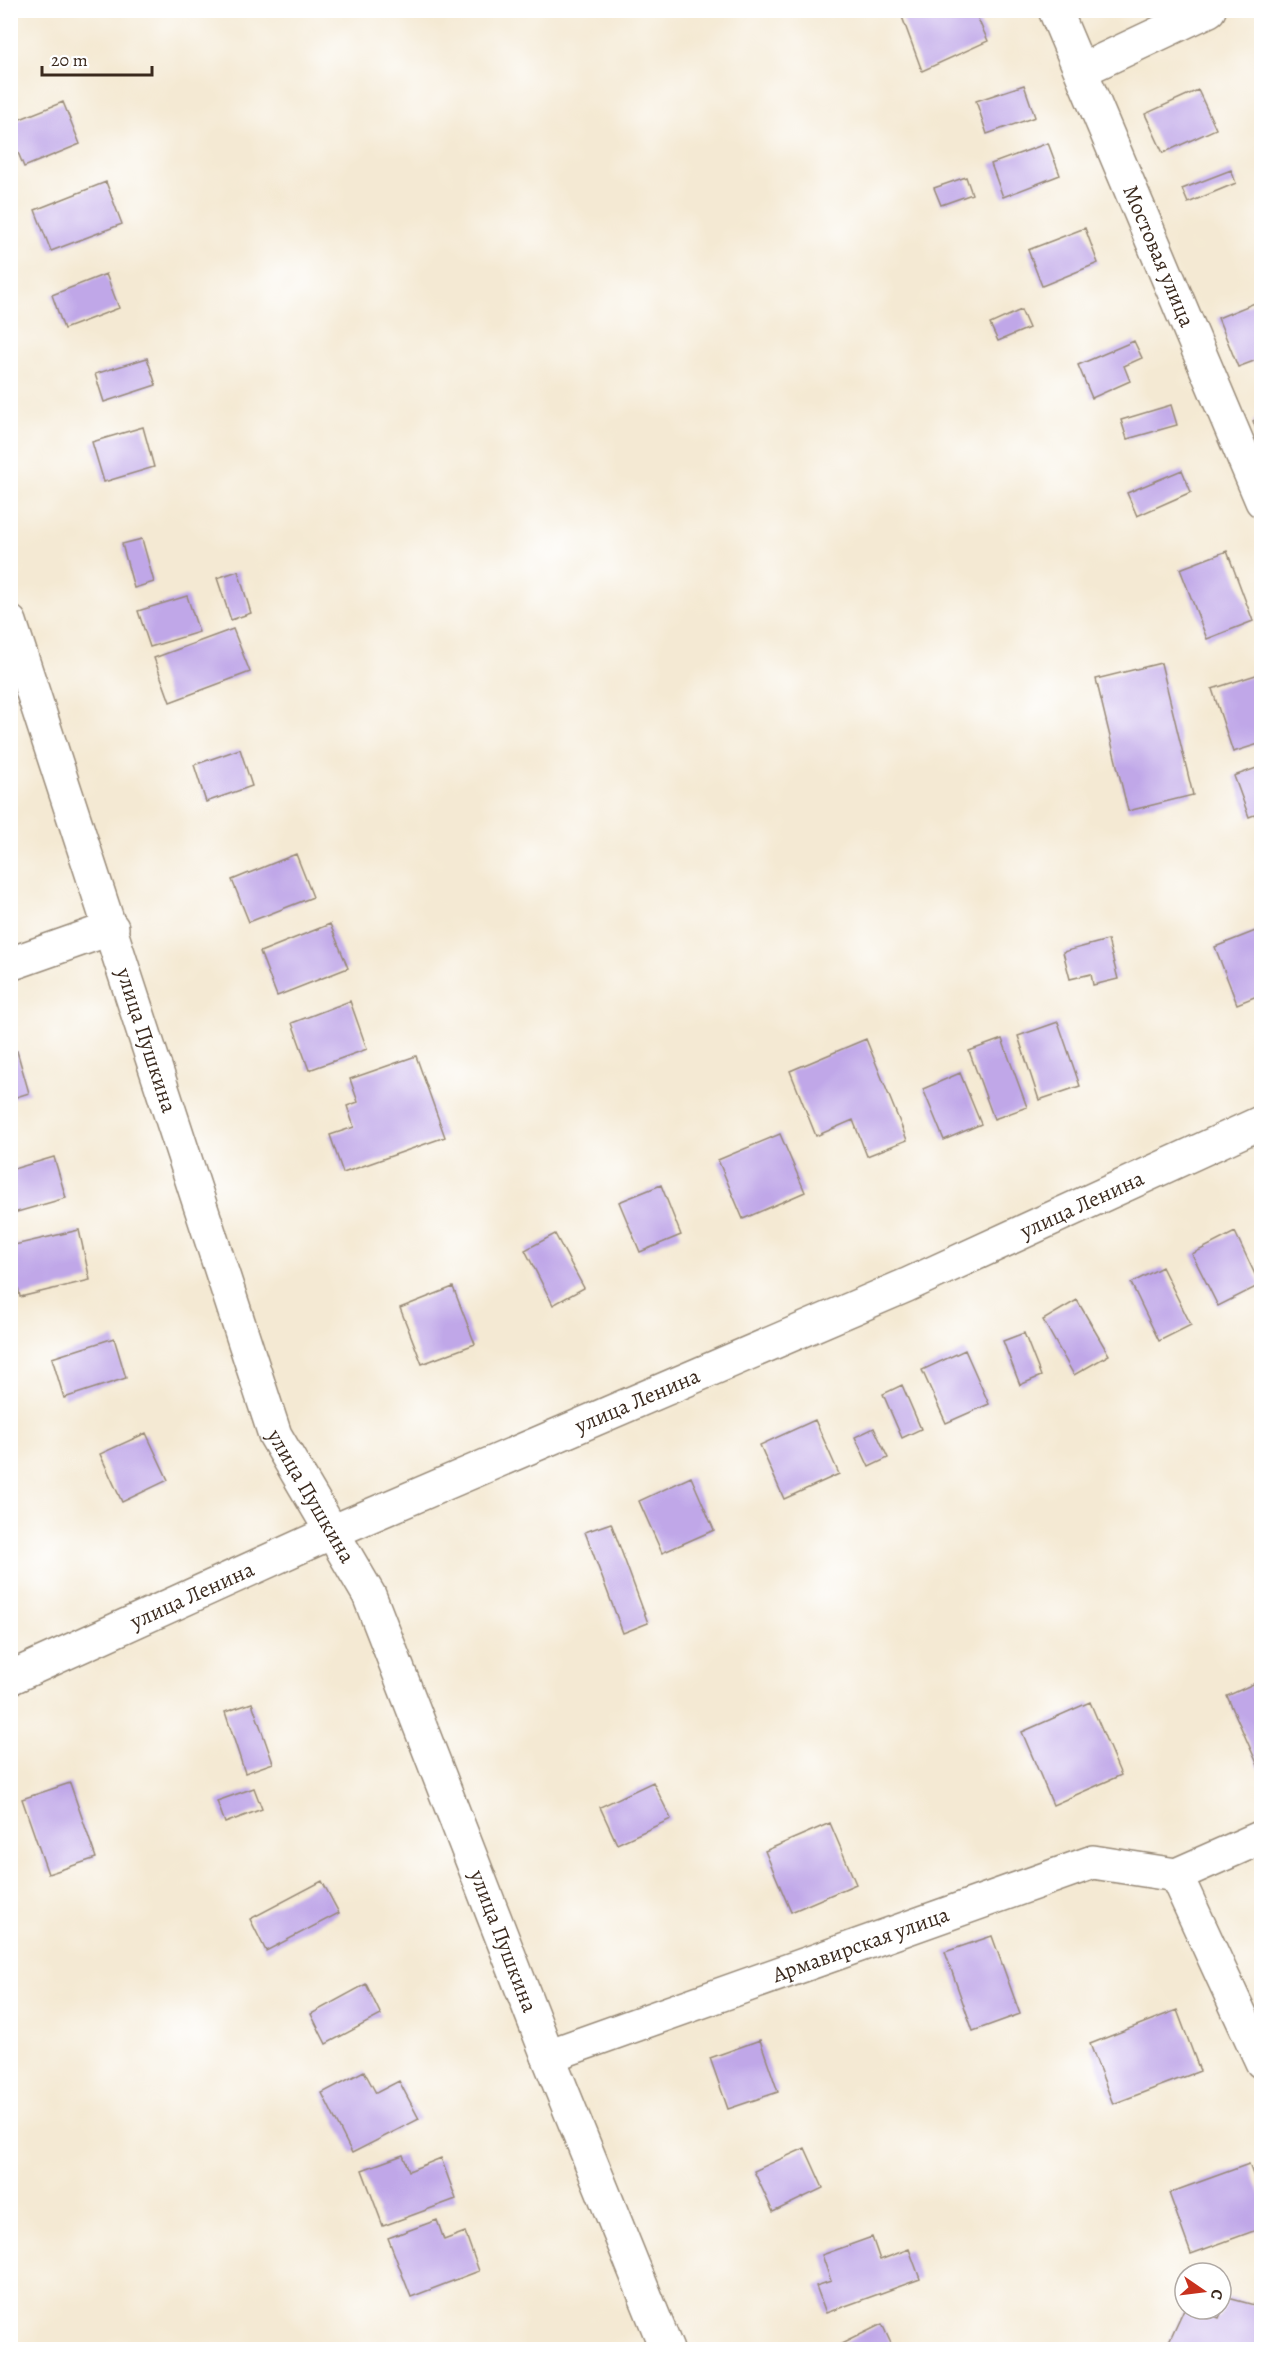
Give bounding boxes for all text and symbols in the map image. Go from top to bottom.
scale bar [42,39,152,77]
text: 20 m [51,48,88,72]
street label: Мостовая улица [1115,180,1202,332]
street label: улица Пушкина [108,963,184,1117]
street label: улица Ленина [1014,1163,1150,1246]
street label: улица Ленина [569,1360,705,1441]
street label: улица Пушкина [259,1423,362,1569]
street label: улица Ленина [124,1554,260,1637]
street label: улица Пушкина [462,1865,545,2018]
street label: Армавирская улица [767,1899,954,1990]
north arrow [1173,2261,1233,2321]
text: С [1205,2287,1228,2302]

